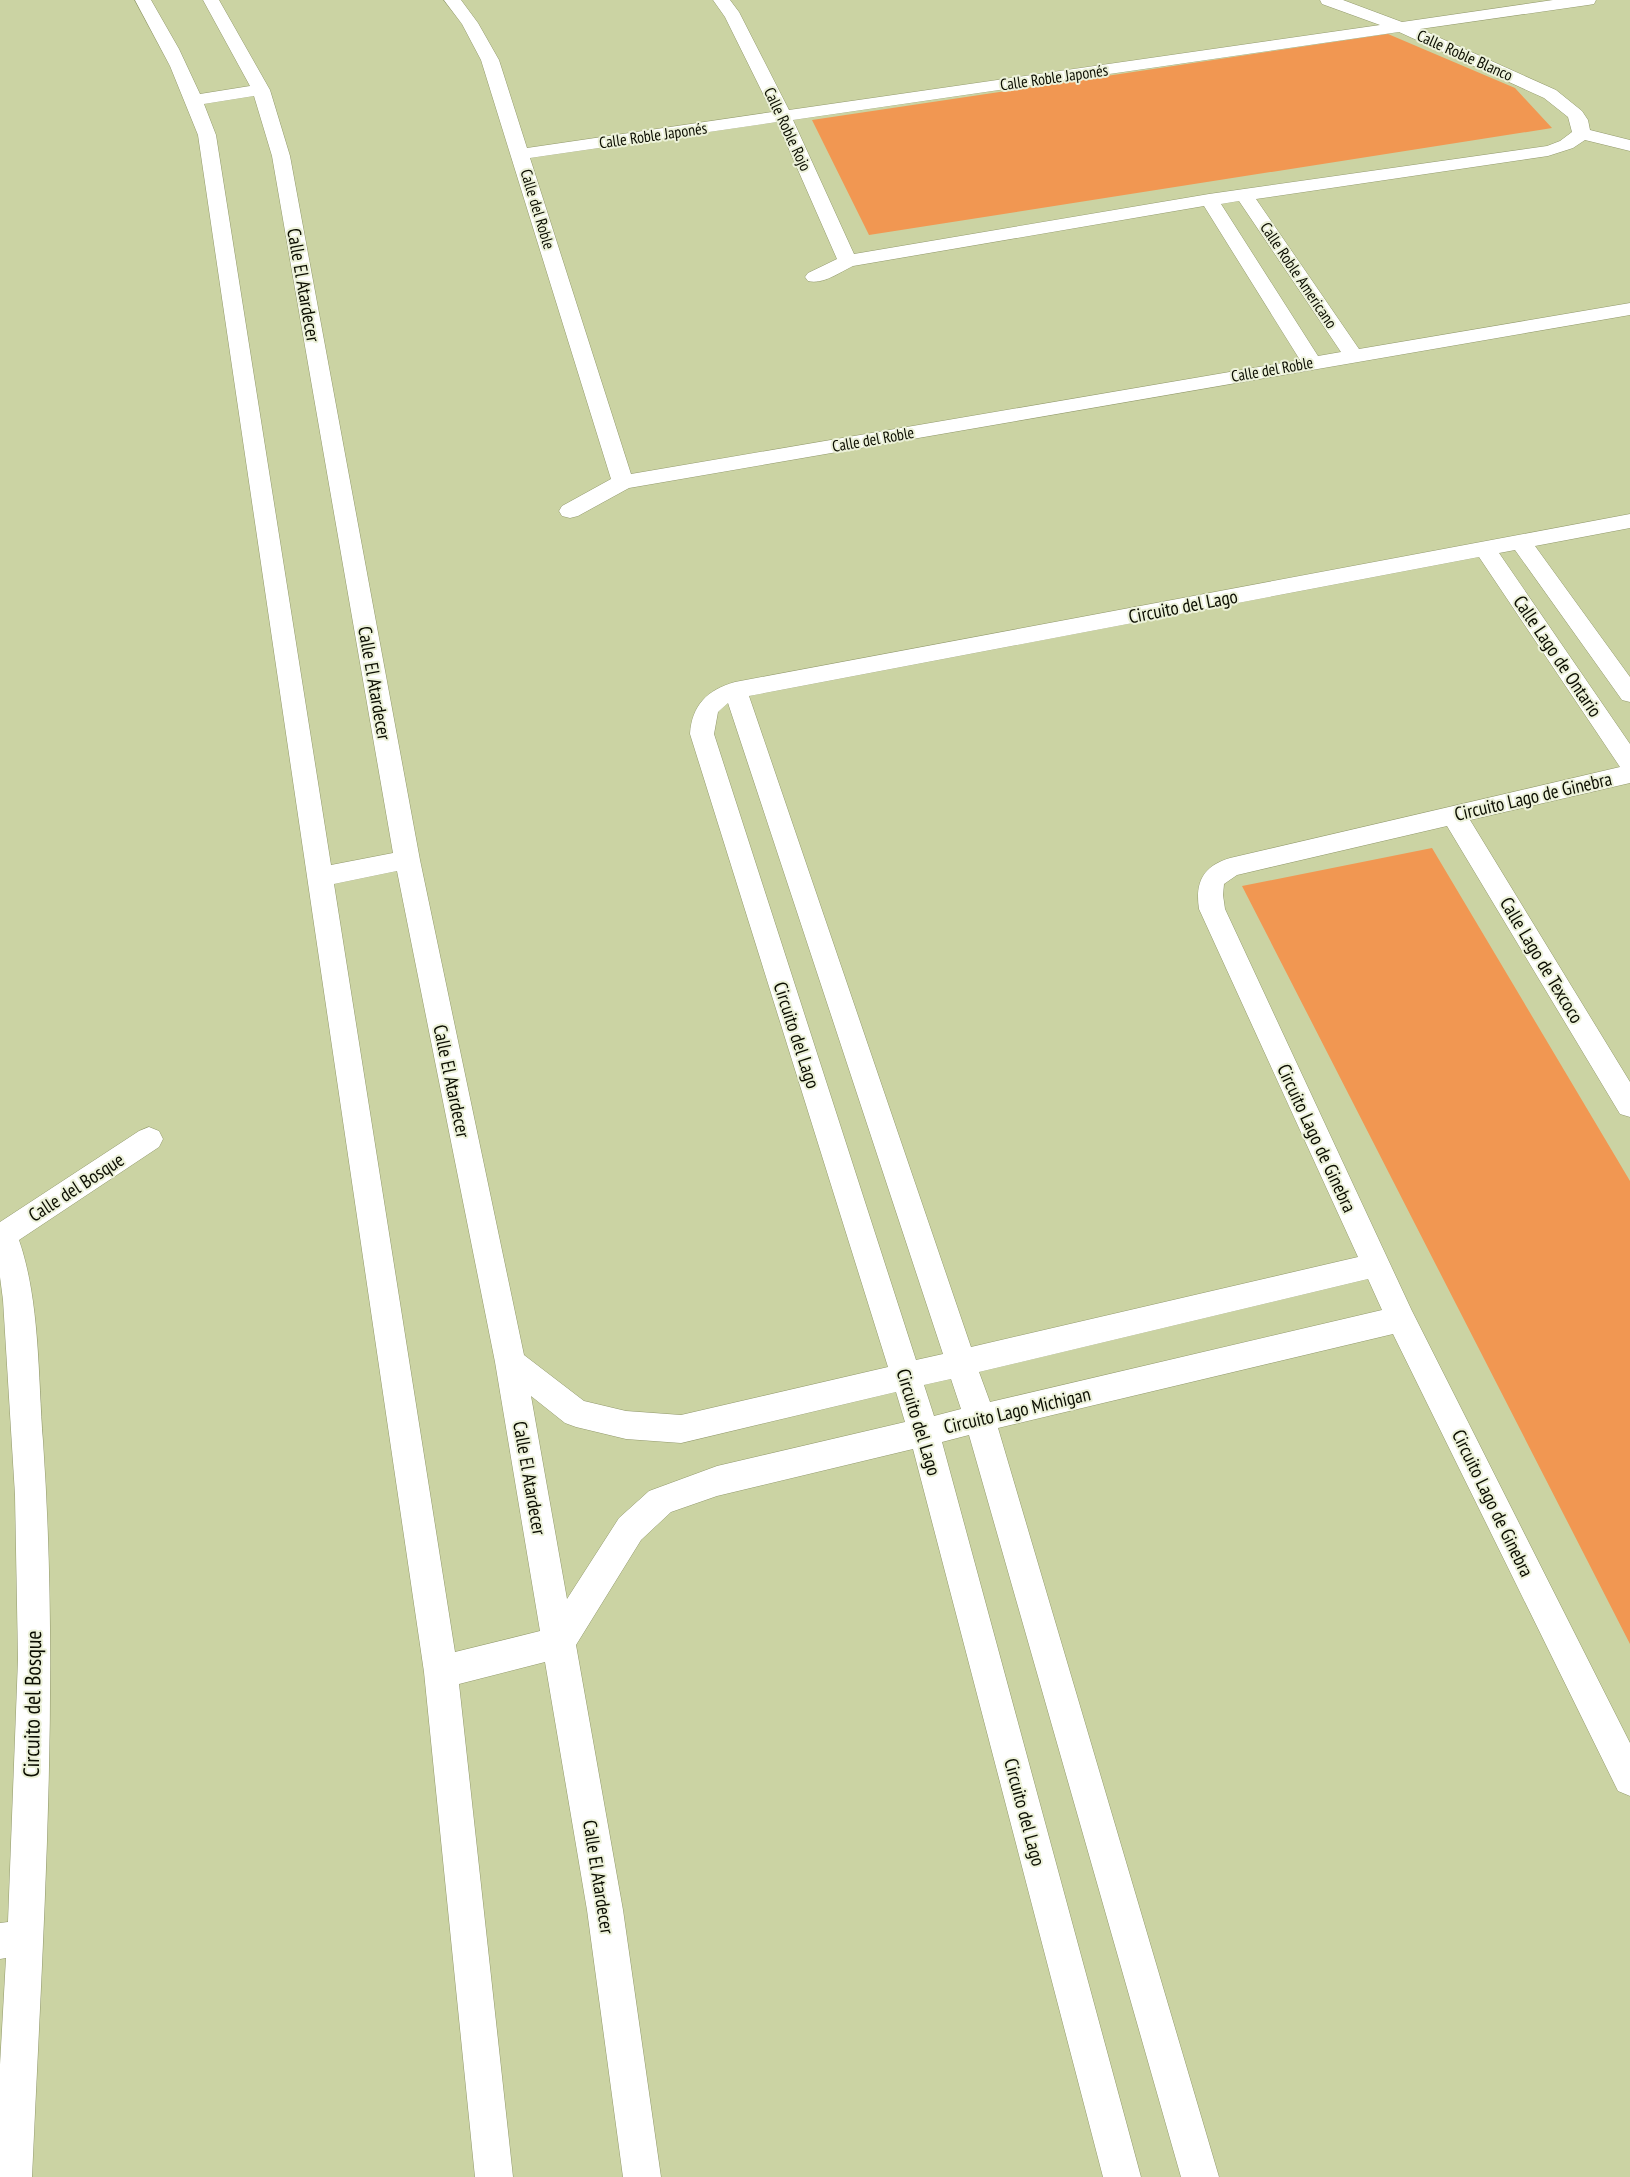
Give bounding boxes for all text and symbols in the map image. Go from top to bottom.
street label: Calle Roble Blanco [1414,25,1516,85]
street label: Calle Roble Japonés [999,60,1109,94]
street label: Calle Roble Rojo [760,84,816,174]
street label: Calle Roble Japonés [598,118,708,152]
street label: Calle del Roble [516,166,560,252]
street label: Calle Roble Americano [1256,218,1342,332]
street label: Calle El Atardecer [282,226,326,345]
street label: Calle del Roble [1229,352,1315,386]
street label: Calle del Roble [830,422,916,456]
street label: Circuito del Lago [1126,584,1240,628]
street label: Calle Lago de Ontario [1508,591,1608,721]
street label: Calle El Atardecer [353,624,397,743]
street label: Circuito Lago de Ginebra [1452,766,1614,826]
street label: Calle Lago de Texcoco [1495,893,1589,1027]
street label: Circuito del Lago [768,979,826,1091]
street label: Calle El Atardecer [428,1022,476,1141]
street label: Circuito Lago de Ginebra [1272,1060,1362,1216]
street label: Calle del Bosque [24,1147,128,1227]
street label: Circuito del Lago [891,1366,947,1478]
street label: Circuito Lago Michigan [941,1381,1093,1439]
street label: Calle El Atardecer [508,1419,552,1538]
street label: Circuito Lago de Ginebra [1447,1425,1539,1581]
street label: Circuito del Bosque [17,1630,47,1778]
street label: Circuito del Lago [999,1755,1051,1869]
street label: Calle El Atardecer [578,1818,620,1936]

